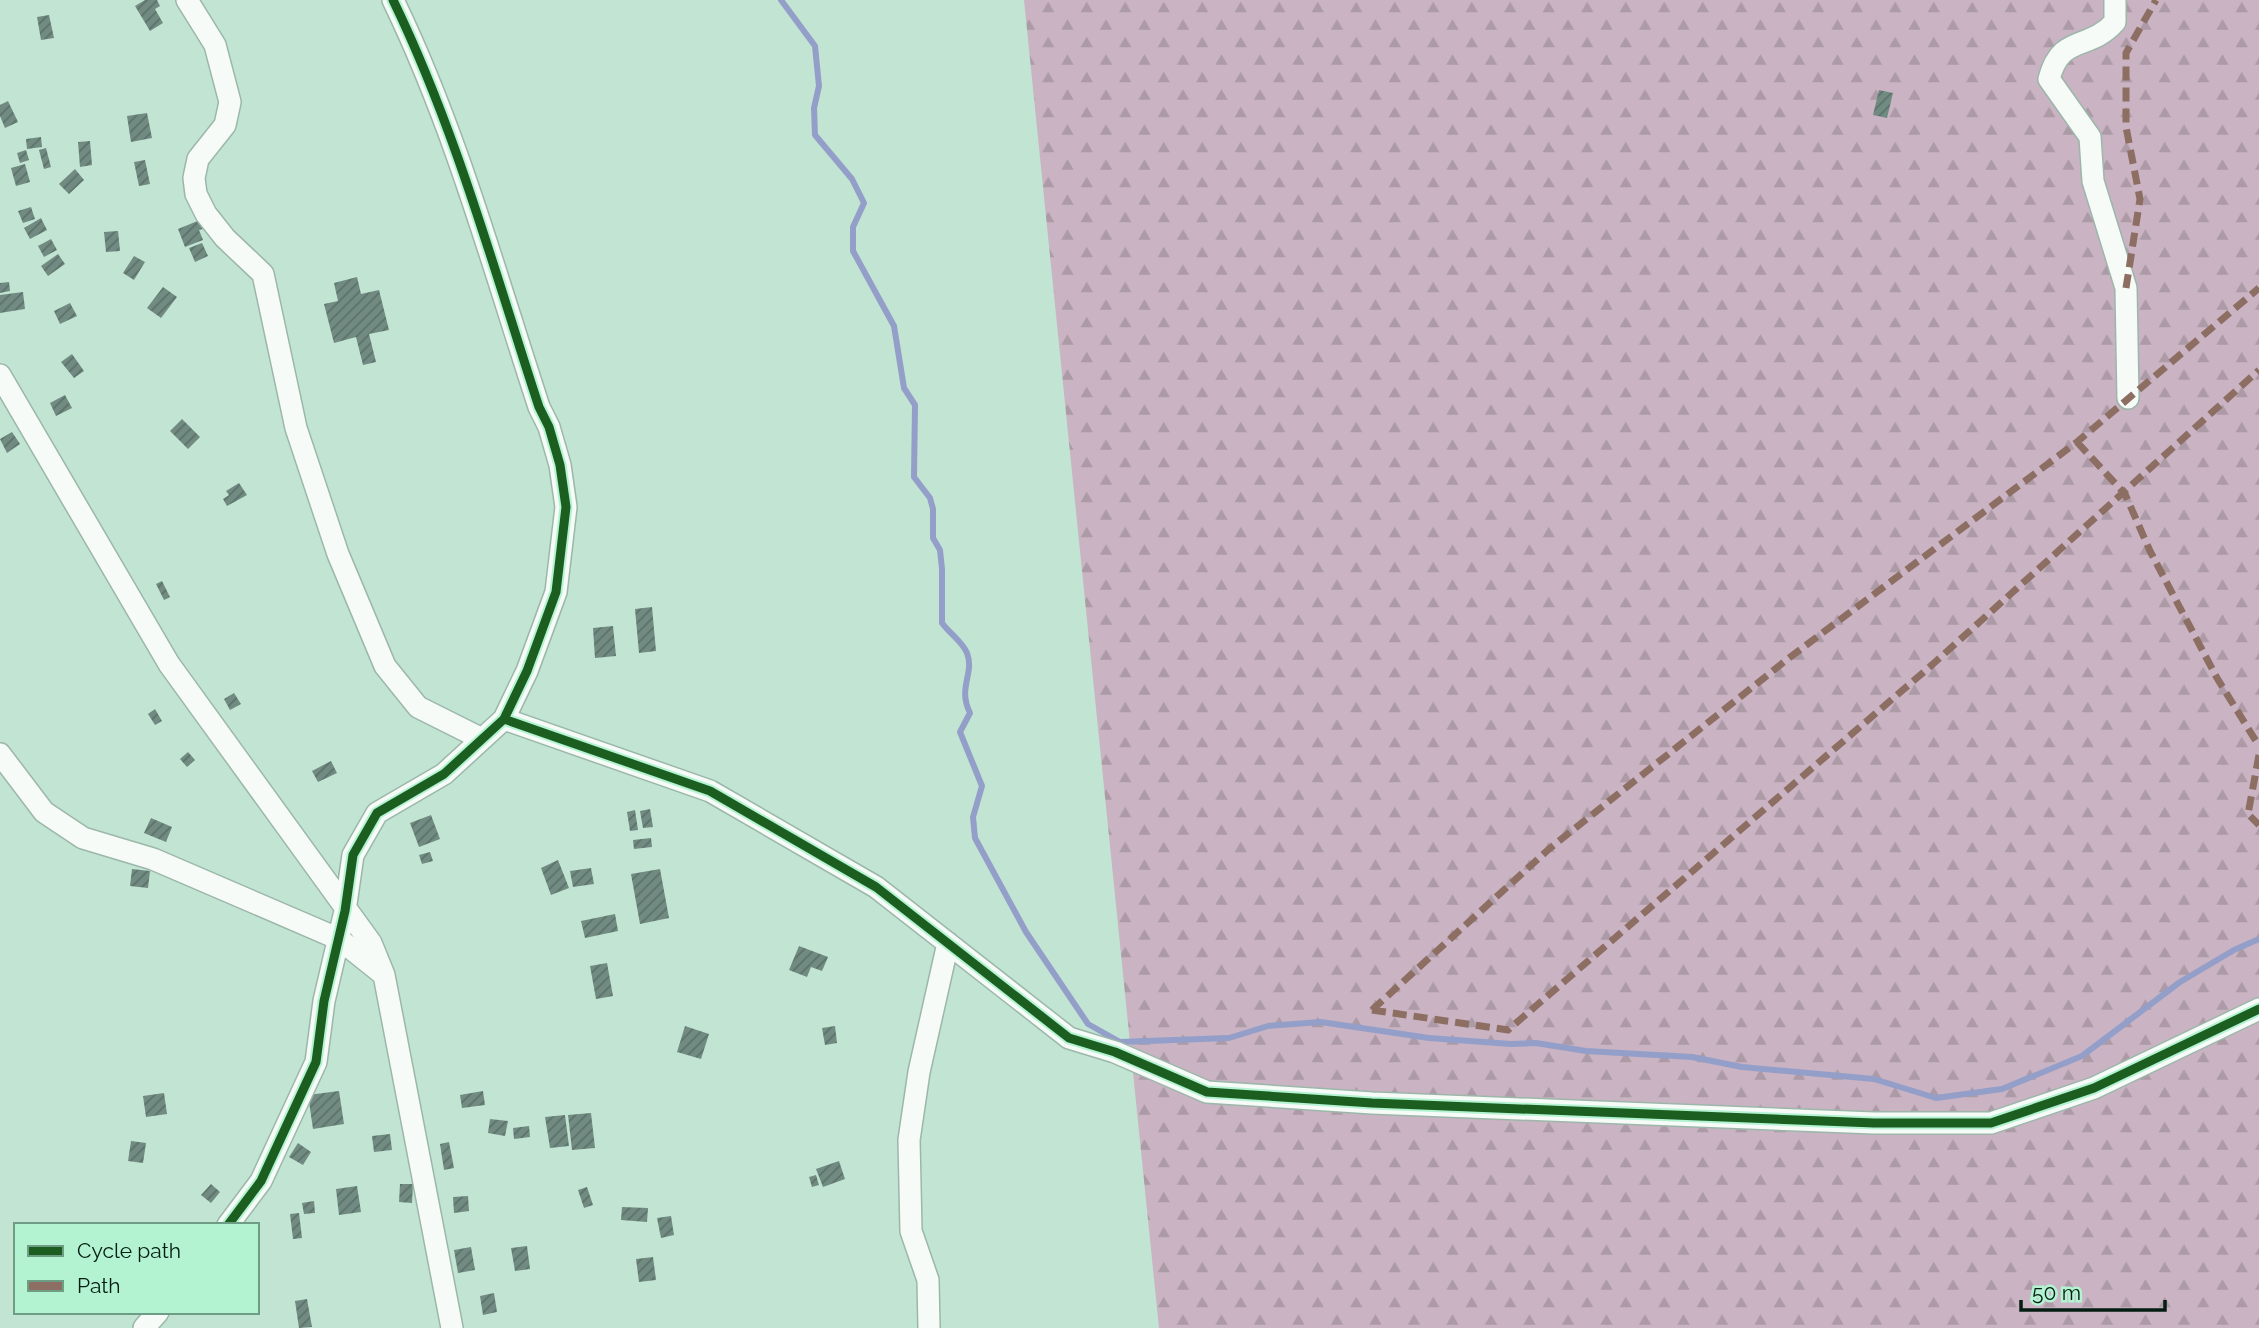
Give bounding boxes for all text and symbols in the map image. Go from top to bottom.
legend [14,1223,259,1314]
text: Cycle path [77,1238,181,1263]
scale bar [2021,1268,2164,1312]
text: Path [77,1273,121,1298]
text: 50 m [2032,1280,2081,1305]

